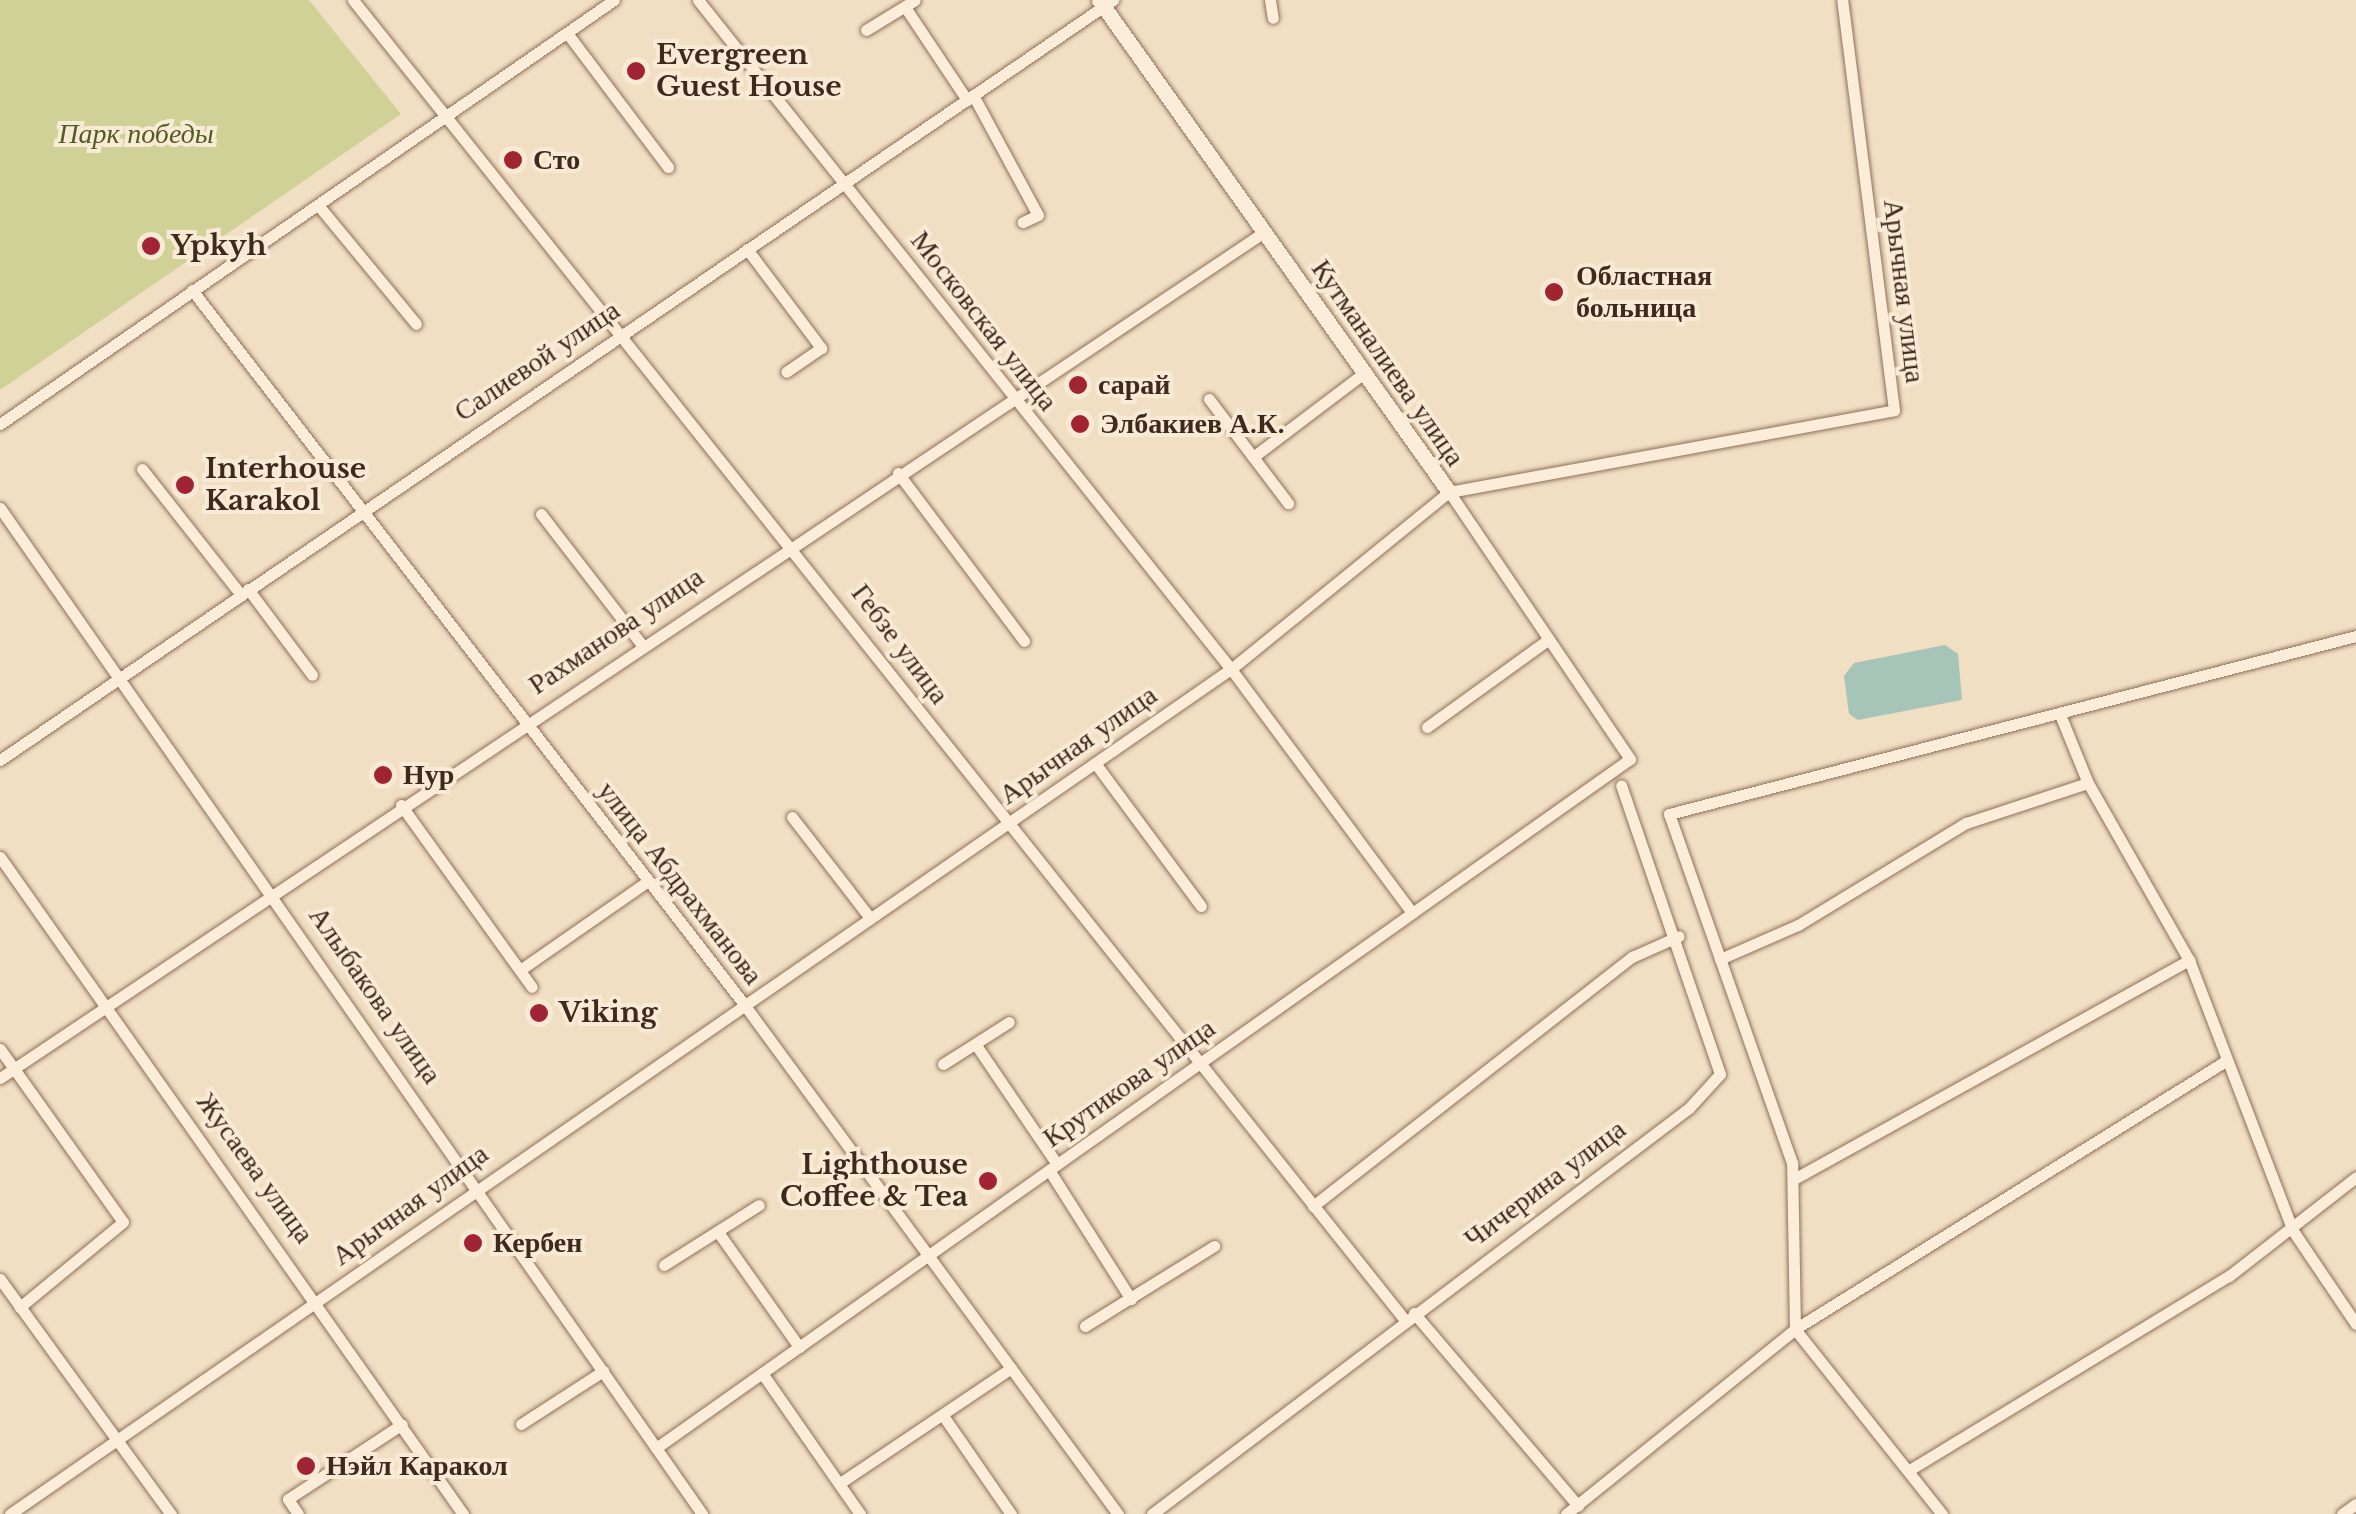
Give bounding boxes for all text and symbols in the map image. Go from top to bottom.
place label: Evergreen Guest House [656,38,842,104]
marker: Evergreen Guest House [625,60,647,82]
park label: Парк победы [58,117,214,151]
place label: Сто [533,143,580,177]
marker: Сто [502,149,524,171]
street label: Арычная улица [1876,197,1932,385]
street label: Московская улица [903,225,1065,417]
place label: Ypkyh [171,229,266,263]
marker: Ypkyh [140,235,162,257]
street label: Кутманалиева улица [1304,253,1472,473]
place label: Областная больница [1576,259,1712,325]
marker: Областная больница [1541,279,1567,305]
street label: Салиевой улица [448,293,626,429]
place label: сарай [1098,368,1170,402]
marker: сарай [1067,374,1089,396]
place label: Элбакиев А.К. [1100,407,1285,441]
marker: Элбакиев А.К. [1069,413,1091,435]
place label: Interhouse Karakol [205,452,366,518]
marker: Interhouse Karakol [174,474,196,496]
street label: Рахманова улица [522,560,710,702]
street label: Гебзе улица [844,577,956,711]
street label: Арычная улица [993,678,1163,812]
place label: Нур [403,758,454,792]
marker: Нур [372,764,394,786]
street label: улица Абдрахманова [590,775,770,991]
street label: Алыбакова улица [301,900,449,1090]
place label: Viking [559,996,657,1030]
marker: Viking [528,1002,550,1024]
street label: Крутикова улица [1037,1011,1221,1155]
street label: Жусаева улица [189,1086,321,1250]
street label: Чичерина улица [1458,1112,1632,1256]
street label: Арычная улица [325,1137,495,1273]
place label: Lighthouse Coffee & Tea [779,1148,968,1214]
marker: Lighthouse Coffee & Tea [977,1170,999,1192]
place label: Кербен [493,1226,582,1260]
marker: Кербен [462,1232,484,1254]
place label: Нэйл Каракол [326,1449,508,1483]
marker: Нэйл Каракол [295,1455,317,1477]

